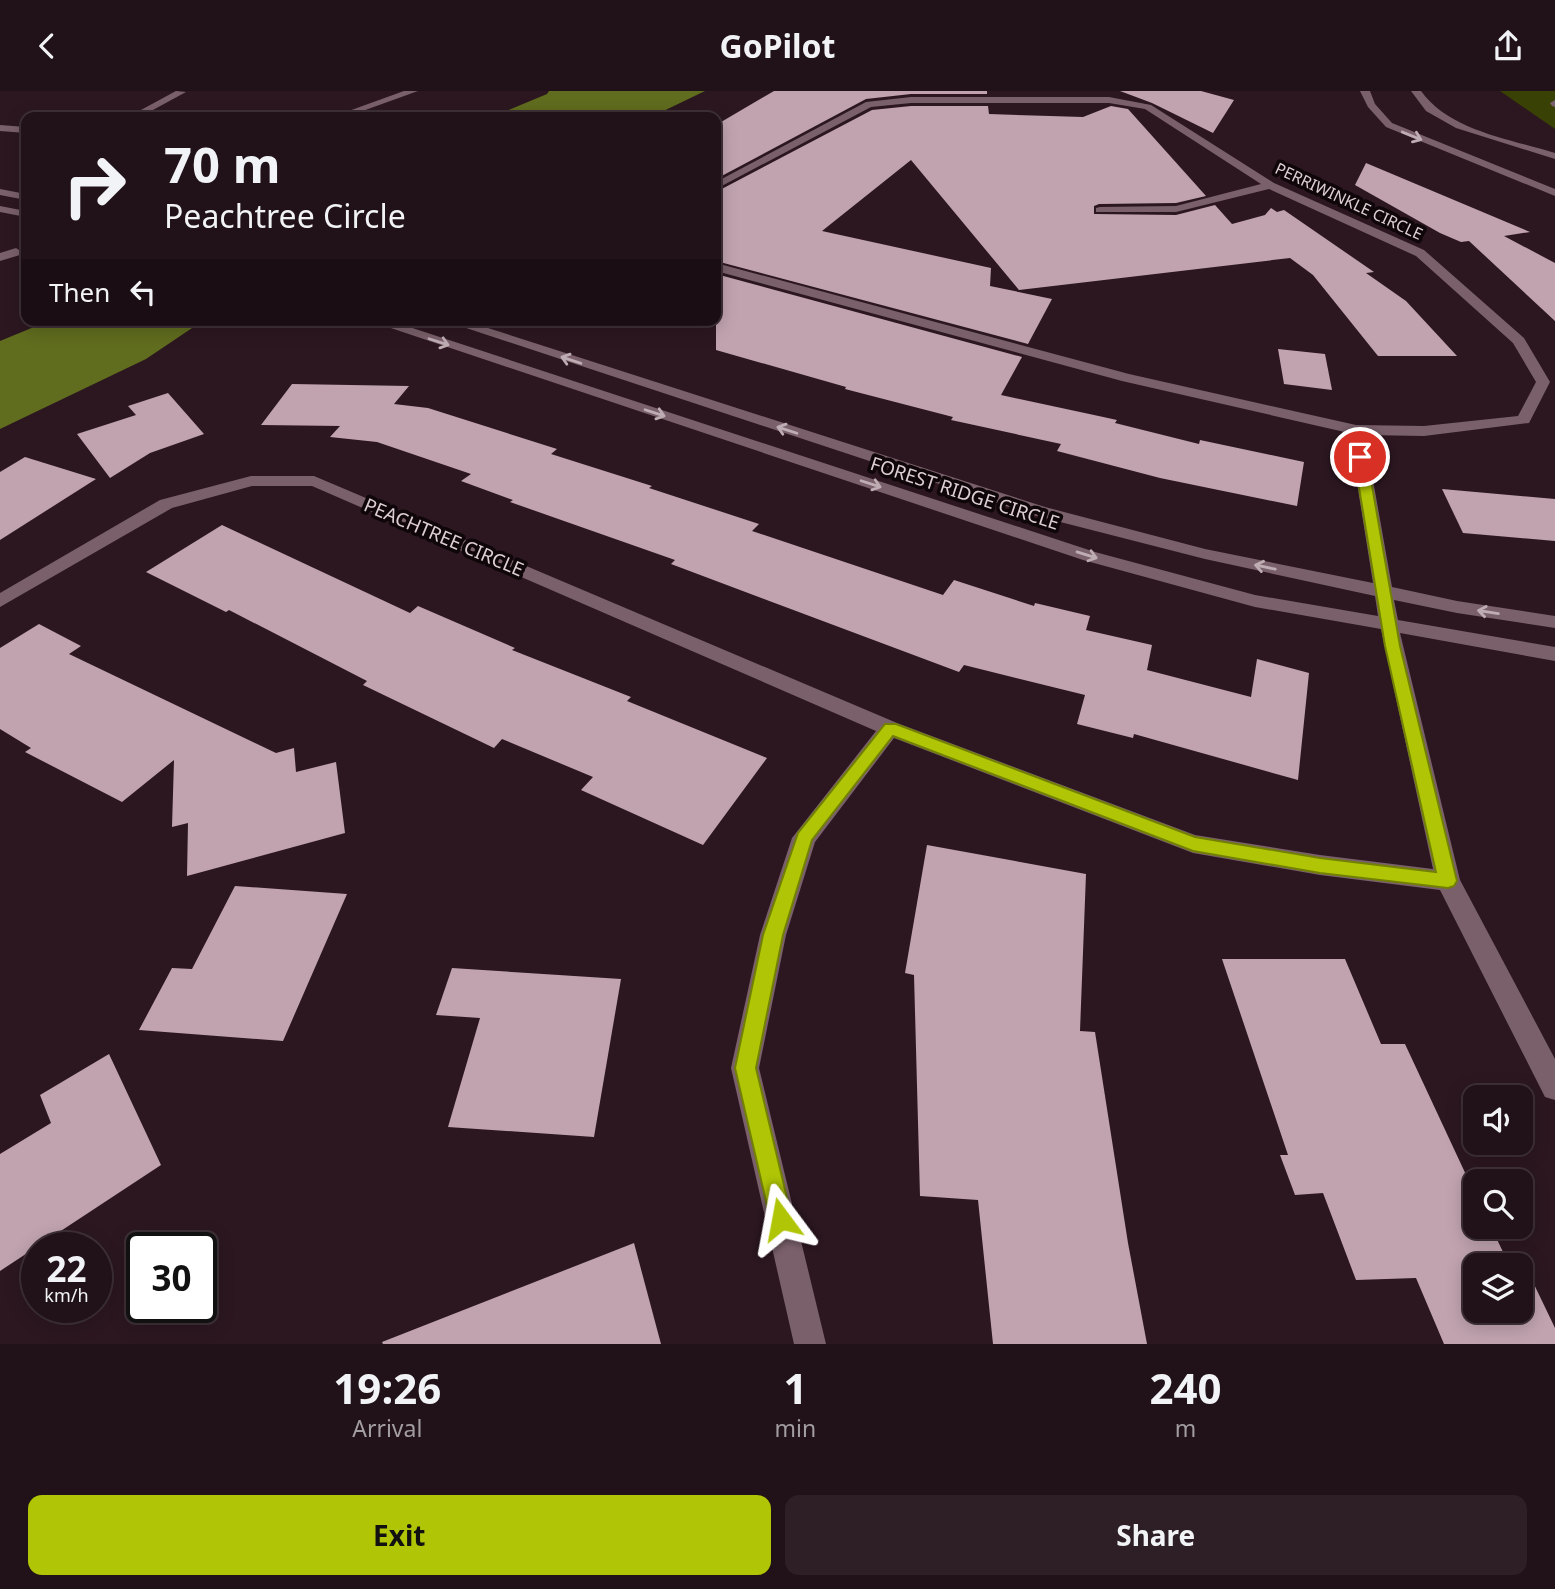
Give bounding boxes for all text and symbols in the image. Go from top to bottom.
text: GoPilot [719,24,836,67]
icon: back [28,27,66,65]
icon: share [1489,27,1527,65]
one-way arrow [1401,130,1423,143]
text: 70 m [164,131,281,197]
icon: right [49,140,140,231]
street label: PERRIWINKLE CIRCLE [1272,157,1426,245]
text: Peachtree Circle [164,194,406,237]
icon: left [124,273,162,311]
text: Then [49,274,110,310]
one-way arrow [428,336,450,349]
one-way arrow [560,353,582,365]
one-way arrow [644,407,666,420]
one-way arrow [777,422,799,435]
pin [1330,427,1390,487]
icon: arrive [1341,438,1379,476]
street label: FOREST RIDGE CIRCLE [867,450,1063,536]
one-way arrow [860,479,882,491]
street label: PEACHTREE CIRCLE [360,492,528,582]
one-way arrow [1076,550,1098,563]
one-way arrow [1254,560,1277,574]
one-way arrow [1477,605,1499,618]
map controls [1463,1085,1533,1323]
button: sound [1463,1085,1533,1155]
button: search [1463,1169,1533,1239]
position arrow [744,1182,818,1256]
speed limit sign: 30 [126,1232,217,1323]
text: 22 [46,1245,87,1292]
button: layers [1463,1253,1533,1323]
text: km/h [44,1283,89,1307]
text: 19:26 [333,1359,441,1416]
text: 1 [783,1359,807,1416]
text: 240 [1150,1359,1222,1416]
text: Arrival [352,1412,422,1444]
text: min [775,1412,816,1444]
text: m [1175,1412,1196,1444]
button: Exit [28,1495,771,1575]
button: Share [785,1495,1527,1575]

